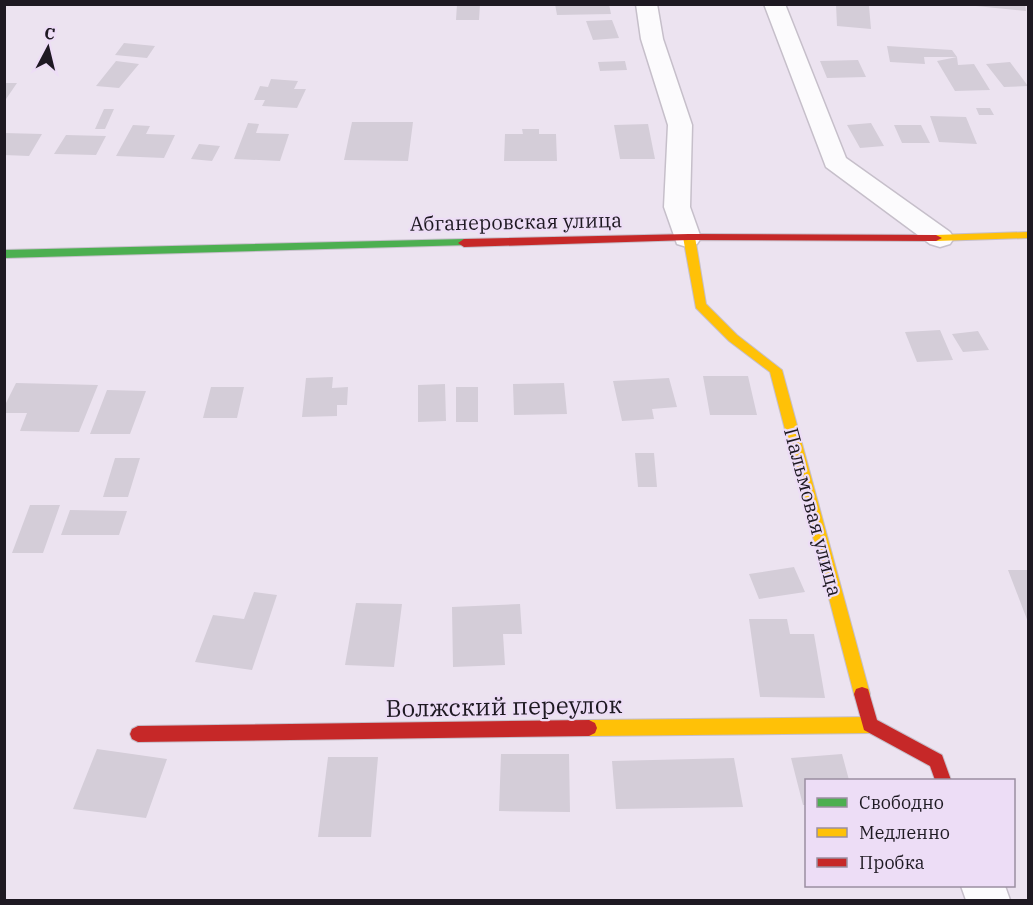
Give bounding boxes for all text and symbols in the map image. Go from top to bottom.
north arrow [18,18,78,78]
text: С [43,23,56,44]
street label: Абганеровская улица [410,206,622,237]
street label: Пальмовая улица [778,424,849,599]
street label: Волжский переулок [385,688,623,724]
legend [805,779,1015,887]
text: Свободно [859,791,944,814]
text: Медленно [859,821,950,844]
text: Пробка [859,851,925,874]

